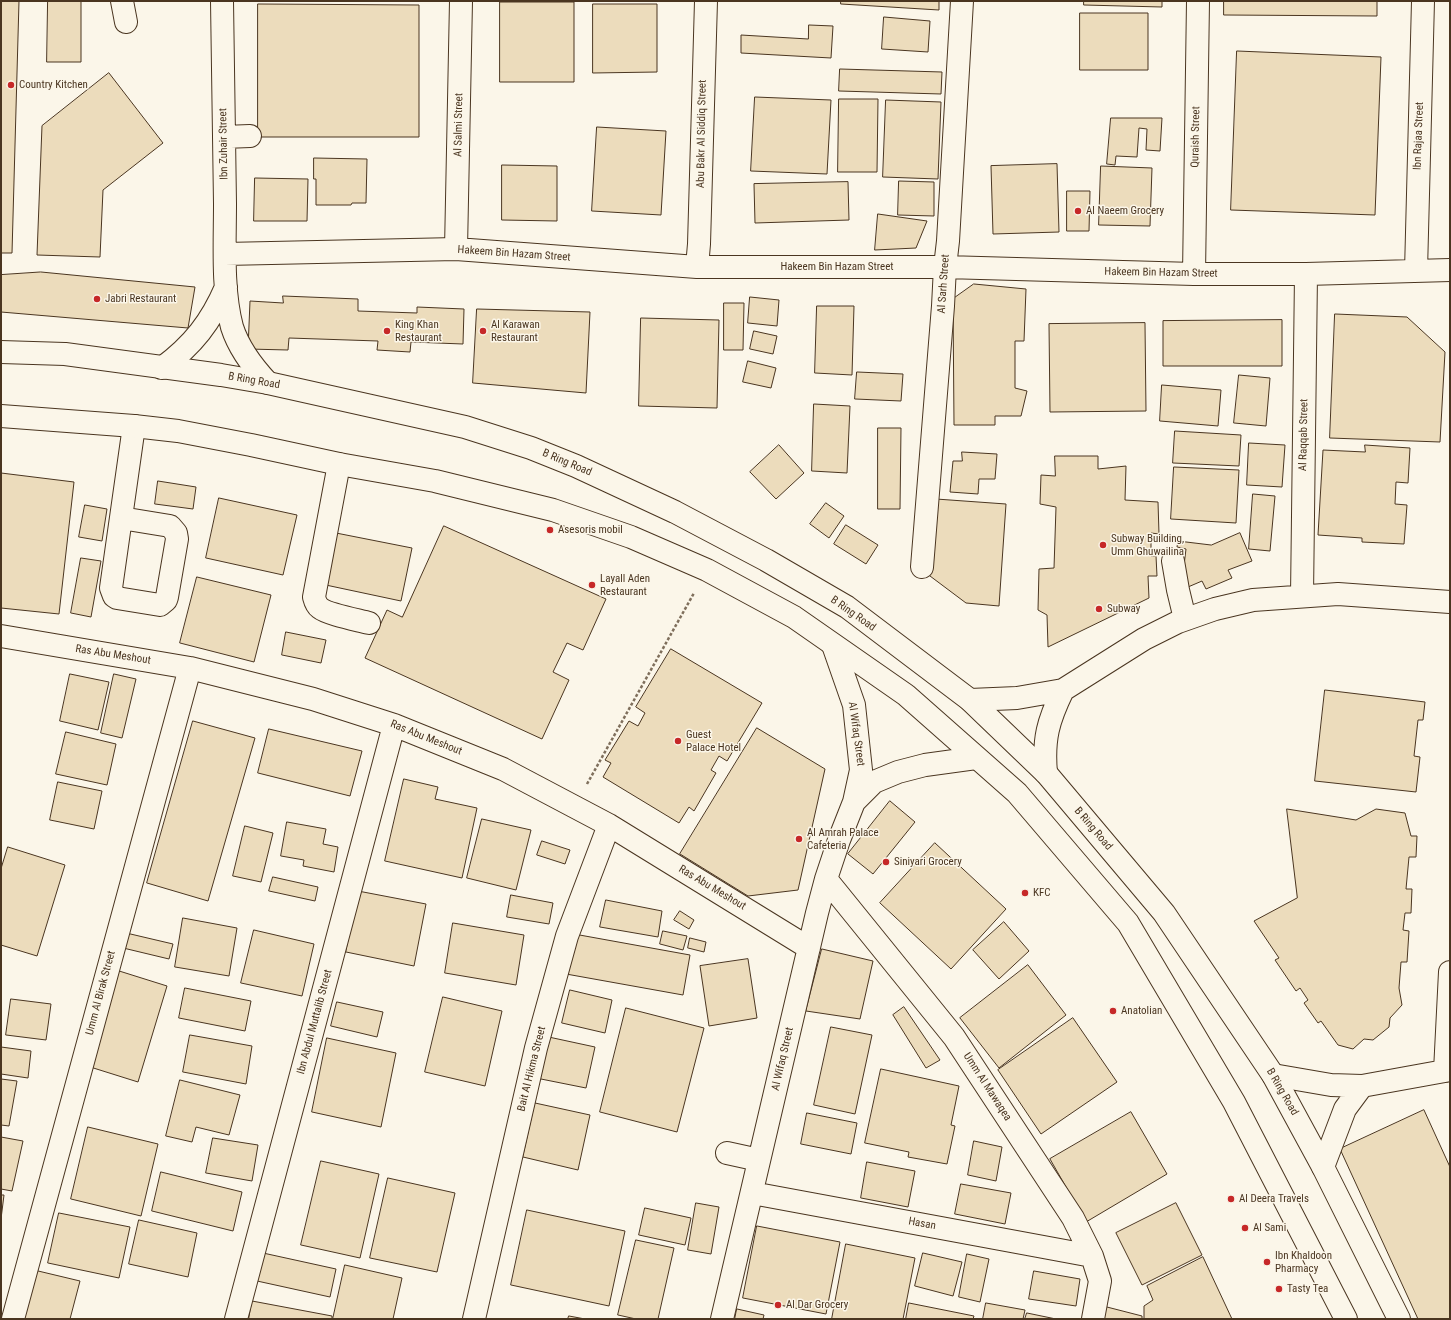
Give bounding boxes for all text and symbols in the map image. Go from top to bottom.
place label: Country Kitchen [19,78,88,92]
marker: Country Kitchen [6,80,16,90]
street label: Abu Bakr Al Siddiq Street [694,80,710,188]
street label: Al Salmi Street [452,93,466,157]
street label: Ibn Rajaa Street [1411,102,1427,170]
street label: Quraish Street [1189,106,1203,168]
street label: Ibn Zuhair Street [217,108,231,180]
place label: Al Naeem Grocery [1086,204,1164,218]
marker: Al Naeem Grocery [1073,206,1083,216]
street label: Hakeem Bin Hazam Street [457,243,571,265]
street label: Al Sarh Street [935,254,953,314]
street label: Hakeem Bin Hazam Street [780,260,894,274]
street label: Hakeem Bin Hazam Street [1104,265,1218,281]
place label: Jabri Restaurant [105,292,176,306]
marker: Jabri Restaurant [92,294,102,304]
place label: King Khan Restaurant [395,318,442,344]
place label: Al Karawan Restaurant [491,318,540,344]
marker: King Khan Restaurant [382,326,392,336]
marker: Al Karawan Restaurant [478,326,488,336]
street label: B Ring Road [227,370,281,392]
street label: Al Raqqab Street [1297,399,1311,471]
street label: B Ring Road [540,447,594,479]
place label: Asesoris mobil [558,523,623,537]
marker: Asesoris mobil [545,525,555,535]
place label: Subway Building, Umm Ghuwailina [1111,532,1184,558]
marker: Subway Building, Umm Ghuwailina [1098,540,1108,550]
place label: Layall Aden Restaurant [600,572,650,598]
marker: Layall Aden Restaurant [587,580,597,590]
street label: B Ring Road [828,594,878,634]
place label: Subway [1107,602,1140,616]
marker: Subway [1094,604,1104,614]
street label: Ras Abu Meshout [74,643,152,667]
street label: Al Wifaq Street [845,701,867,767]
street label: Ras Abu Meshout [388,718,464,758]
place label: Guest Palace Hotel [686,728,741,754]
marker: Guest Palace Hotel [673,736,683,746]
street label: B Ring Road [1071,805,1115,853]
place label: Al Amrah Palace Cafeteria [807,826,879,852]
marker: Al Amrah Palace Cafeteria [794,834,804,844]
place label: Siniyari Grocery [894,855,962,869]
marker: Siniyari Grocery [881,857,891,867]
street label: Ras Abu Meshout [676,863,748,913]
place label: KFC [1033,886,1051,900]
marker: KFC [1020,888,1030,898]
street label: Umm Al Birak Street [83,949,119,1037]
street label: Ibn Abdul Muttalib Street [295,968,335,1076]
place label: Anatolian [1121,1004,1162,1018]
marker: Anatolian [1108,1006,1118,1016]
street label: Bait Al Hikma Street [515,1025,549,1113]
street label: Al Wifaq Street [769,1026,797,1092]
street label: Umm Al Mawaqea [960,1050,1014,1124]
street label: B Ring Road [1263,1066,1301,1118]
place label: Al Deera Travels [1239,1192,1309,1206]
marker: Al Deera Travels [1226,1194,1236,1204]
street label: Hasan [907,1215,937,1233]
place label: Al Sami [1253,1221,1286,1235]
marker: Al Sami [1240,1223,1250,1233]
place label: Ibn Khaldoon Pharmacy [1275,1249,1332,1275]
marker: Ibn Khaldoon Pharmacy [1262,1257,1272,1267]
place label: Tasty Tea [1287,1282,1328,1296]
marker: Tasty Tea [1274,1284,1284,1294]
place label: Al Dar Grocery [786,1298,848,1312]
marker: Al Dar Grocery [773,1300,783,1310]

